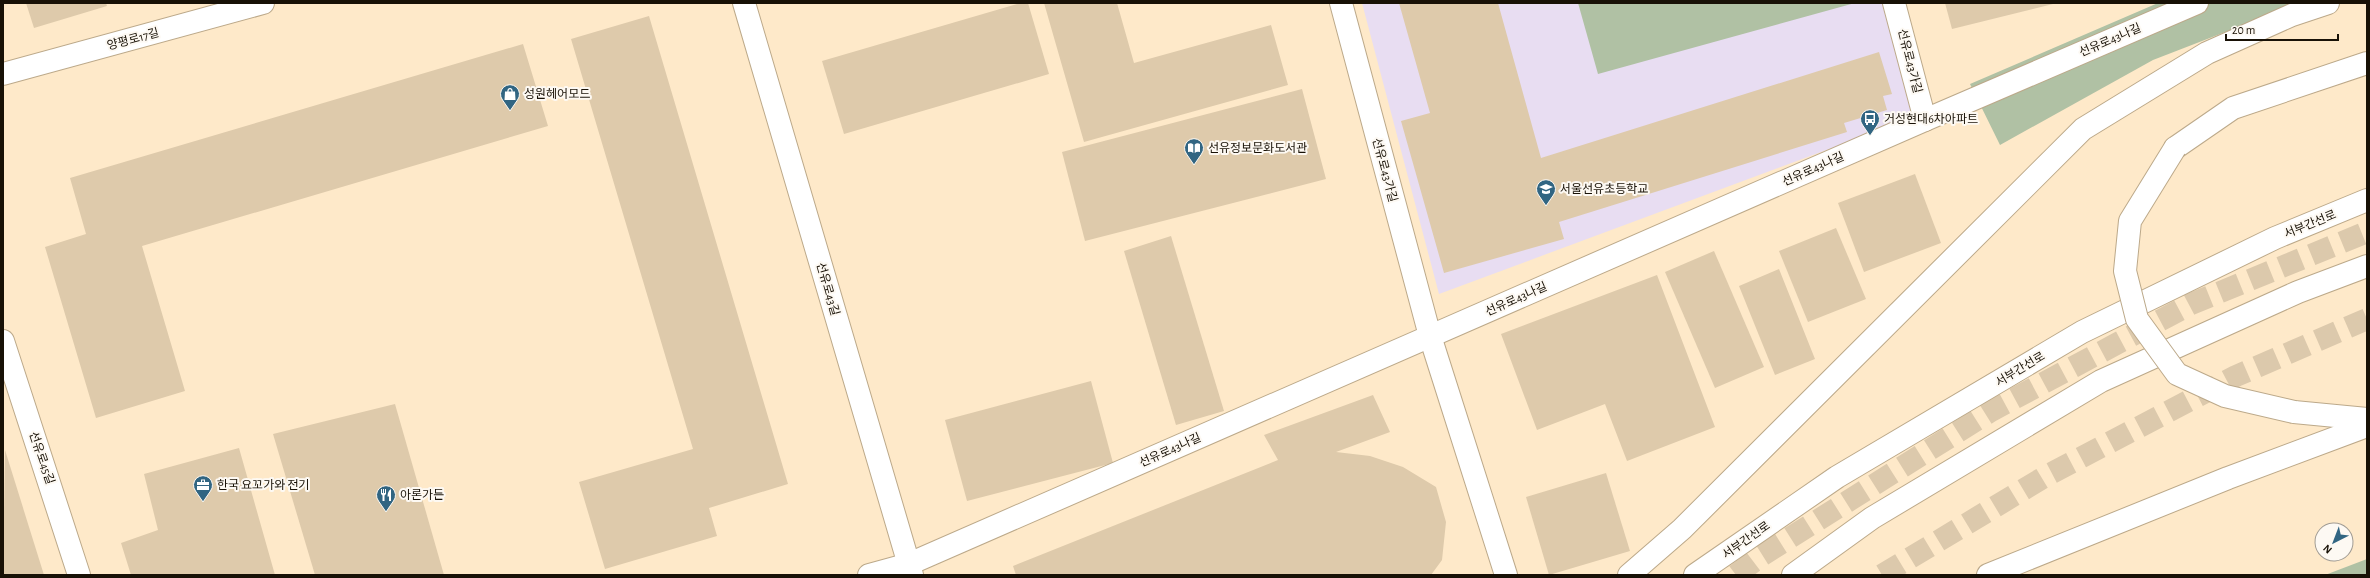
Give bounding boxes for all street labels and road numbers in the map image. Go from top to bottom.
street label: 선유로43나길 [2077,22,2143,58]
street label: 양평로17길 [106,26,160,52]
street label: 선유로43가길 [1896,28,1924,94]
street label: 선유로43가길 [1371,137,1399,203]
street label: 선유로43나길 [1780,150,1846,188]
street label: 서부간선로 [2282,208,2338,240]
street label: 선유로43길 [815,261,841,317]
street label: 선유로43나길 [1483,280,1549,318]
street label: 서부간선로 [1993,350,2047,388]
street label: 선유로45길 [27,430,57,486]
street label: 선유로43나길 [1137,431,1203,469]
street label: 서부간선로 [1720,519,1772,561]

